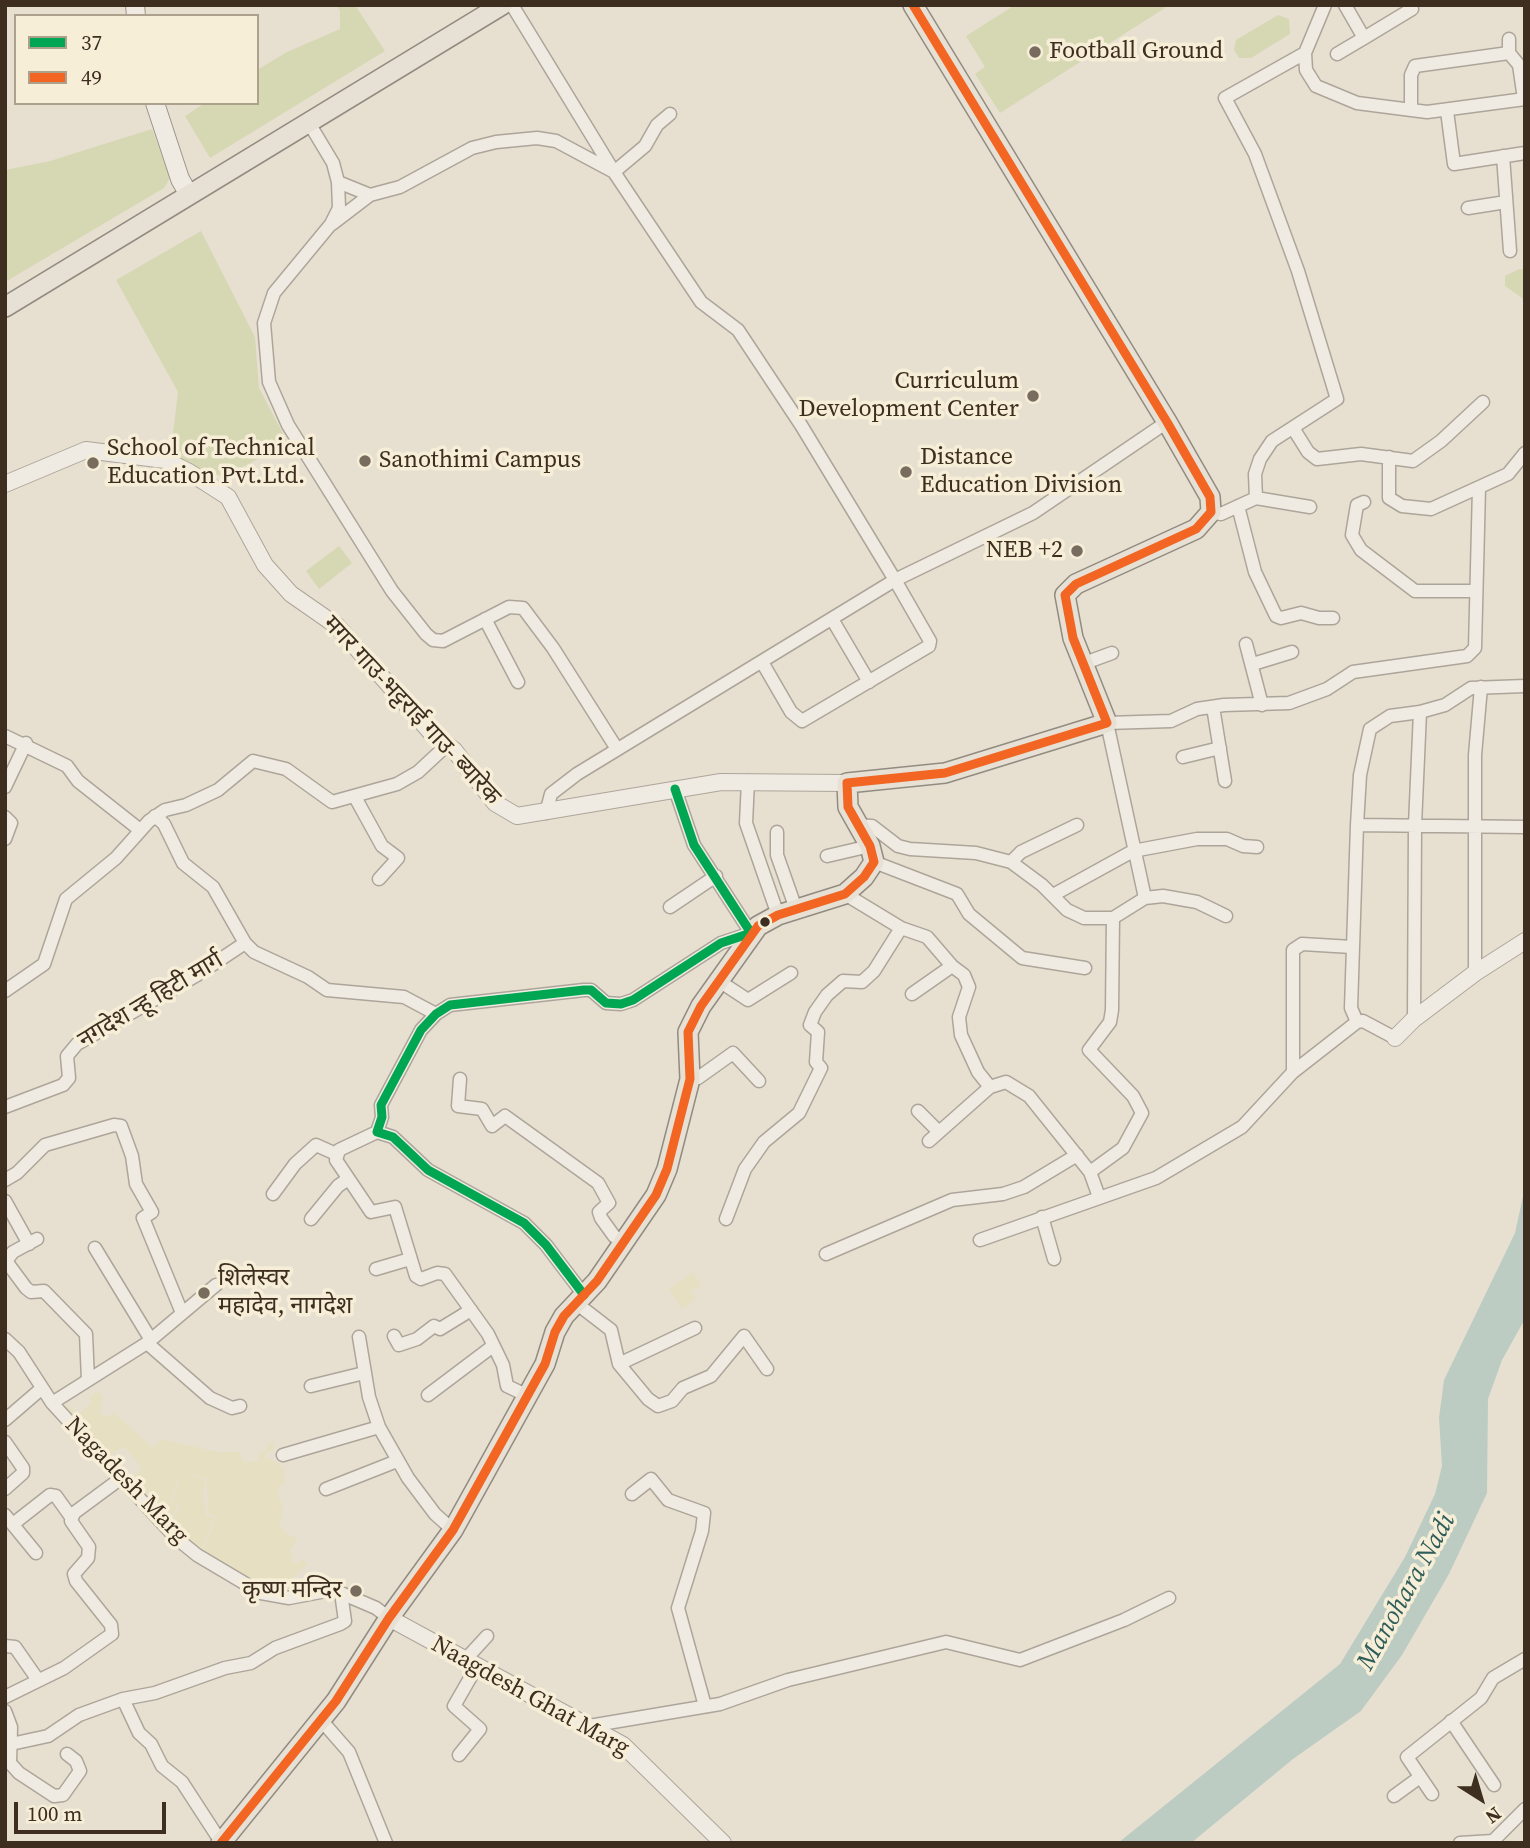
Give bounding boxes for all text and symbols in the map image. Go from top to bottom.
legend [14,14,259,105]
text: 37 [81,28,102,57]
place label: Football Ground [1049,38,1223,66]
marker: Football Ground [1027,44,1043,60]
text: 49 [81,63,102,92]
place label: Curriculum Development Center [799,368,1019,424]
marker: Curriculum Development Center [1025,388,1041,404]
place label: School of Technical Education Pvt.Ltd. [107,435,315,491]
place label: Distance Education Division [920,444,1122,500]
place label: Sanothimi Campus [379,447,581,475]
marker: Sanothimi Campus [357,453,373,469]
marker: School of Technical Education Pvt.Ltd. [85,455,101,471]
marker: Distance Education Division [898,464,914,480]
place label: NEB +2 [986,537,1063,565]
marker: NEB +2 [1069,543,1085,559]
street label: मगर गाउ-भट्टराई गाउ- ब्यारेक [316,610,506,812]
unlabelled marker [758,915,772,929]
street label: नगदेश न्हू हिटी मार्ग [73,946,229,1056]
place label: शिलेस्वर महादेव, नागदेश [218,1265,352,1321]
marker: शिलेस्वर महादेव, नागदेश [196,1285,212,1301]
street label: Nagadesh Marg [58,1412,194,1550]
water label: Manohara Nadi [1351,1508,1463,1676]
place label: कृष्ण मन्दिर [242,1577,342,1605]
marker: कृष्ण मन्दिर [348,1583,364,1599]
street label: Naagdesh Ghat Marg [426,1631,634,1763]
north arrow [1446,1764,1516,1834]
scale bar [18,1788,170,1832]
text: 100 m [27,1799,82,1828]
text: N [1480,1801,1507,1830]

